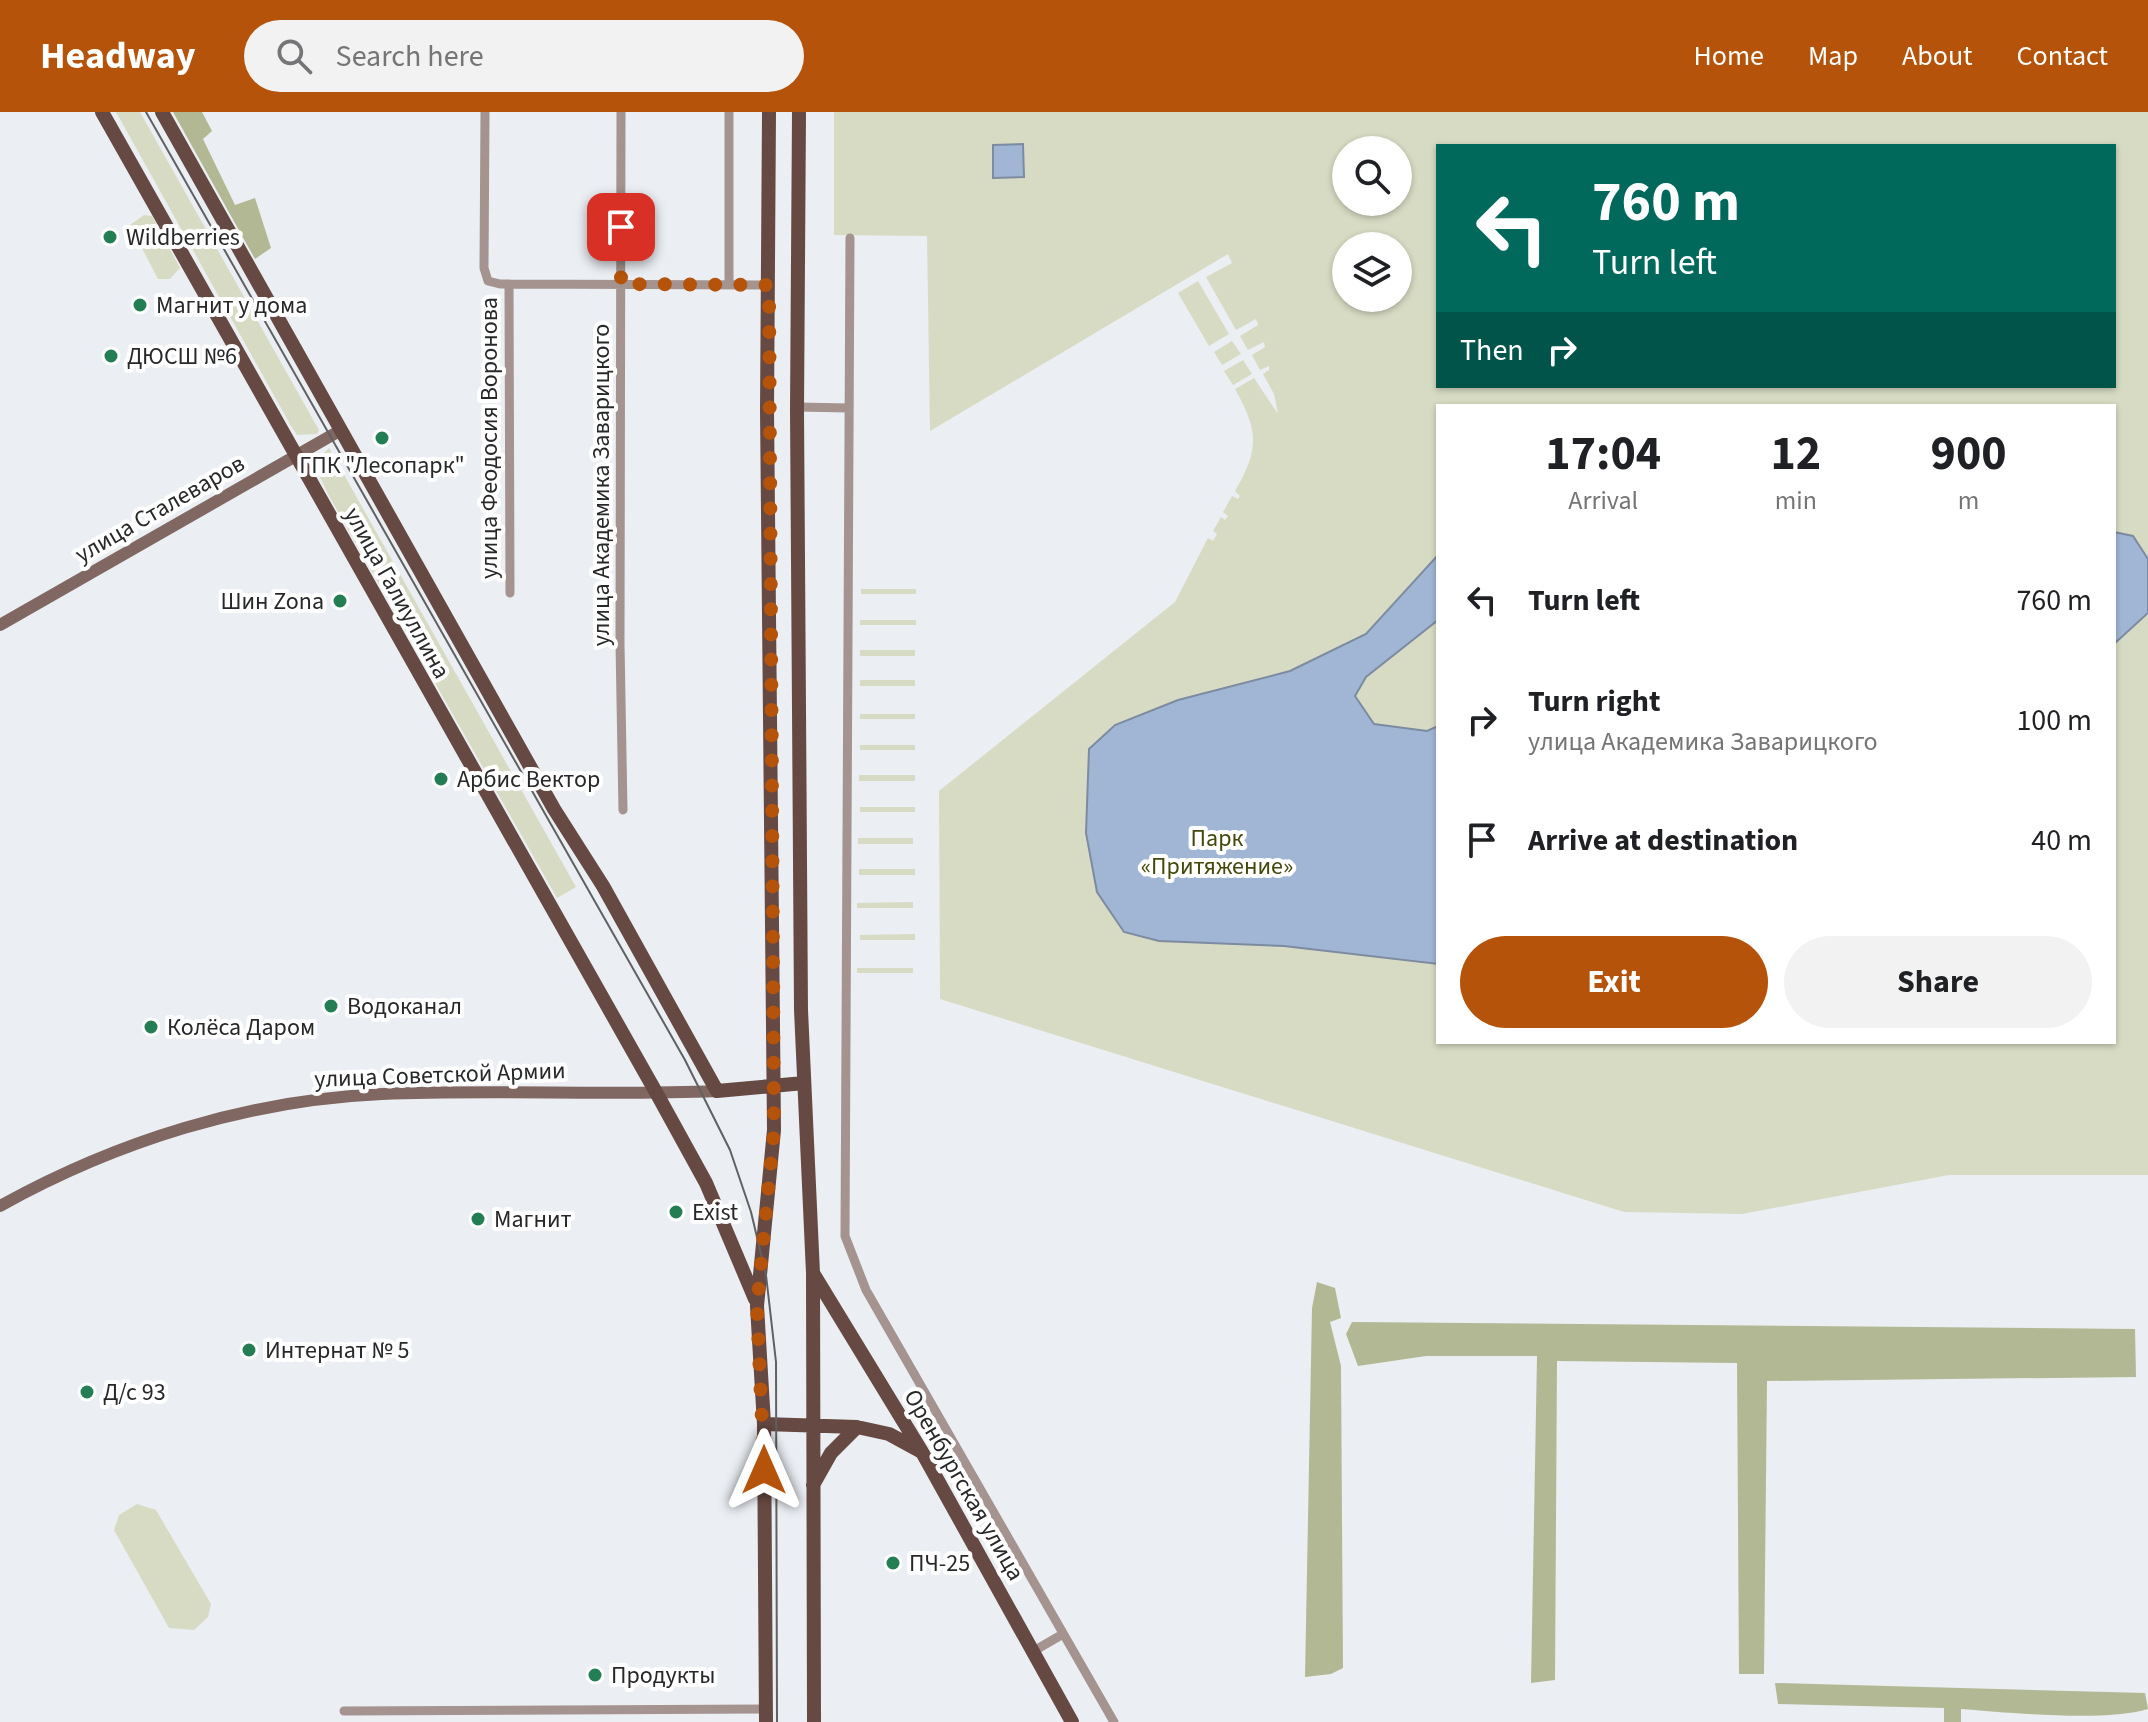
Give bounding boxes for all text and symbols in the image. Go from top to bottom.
search box [244,20,804,92]
text: Headway [40,29,196,83]
icon: search [272,34,316,78]
text: Search here [336,35,484,78]
text: Home [1693,36,1764,76]
text: Map [1808,36,1858,76]
text: About [1902,36,1973,76]
text: Contact [2017,36,2108,76]
map controls [1332,136,1412,312]
button: search [1332,136,1412,216]
text: 760 m [1592,163,1740,242]
icon: left [1460,176,1564,280]
pin [587,193,655,261]
icon: arrive [599,205,643,249]
place label: Wildberries [126,220,240,255]
marker: Wildberries [101,228,119,246]
button: layers [1332,232,1412,312]
text: Turn left [1592,237,1717,288]
place label: Магнит у дома [156,288,307,323]
marker: Магнит у дома [131,296,149,314]
street label: улица Феодосия Воронова [472,297,507,579]
street label: улица Академика Заварицкого [584,324,619,646]
icon: right [1540,328,1584,372]
text: Then [1460,329,1524,372]
place label: ДЮСШ №6 [127,339,237,374]
marker: ДЮСШ №6 [102,347,120,365]
text: 17:04 [1545,420,1661,488]
text: 12 [1771,420,1821,488]
text: 900 [1931,420,2007,488]
marker: ГПК "Лесопарк" [373,429,391,447]
street label: улица Сталеваров [69,446,251,572]
place label: ГПК "Лесопарк" [299,448,465,483]
text: Arrival [1568,482,1638,519]
text: min [1775,482,1817,519]
text: m [1958,482,1979,519]
street label: улица Галиуллина [335,501,459,685]
icon: left [1460,578,1504,622]
text: Turn left [1528,579,1640,622]
text: 760 m [2016,579,2092,622]
place label: Шин Zona [220,584,324,619]
marker: Шин Zona [331,592,349,610]
text: Turn right [1528,680,1660,723]
icon: right [1460,698,1504,742]
text: 100 m [2016,699,2092,742]
text: улица Академика Заварицкого [1528,723,1878,760]
place label: Арбис Вектор [457,762,600,797]
marker: Арбис Вектор [432,770,450,788]
icon: arrive [1460,818,1504,862]
text: Arrive at destination [1528,819,1798,862]
text: 40 m [2031,819,2092,862]
park label: Парк «Притяжение» [1141,821,1293,884]
button: Exit [1460,936,1768,1028]
button: Share [1784,936,2092,1028]
place label: Водоканал [347,989,462,1024]
marker: Водоканал [322,997,340,1015]
place label: Колёса Даром [167,1010,315,1045]
marker: Колёса Даром [142,1018,160,1036]
street label: улица Советской Армии [314,1053,566,1097]
place label: Exist [692,1195,738,1230]
place label: Магнит [494,1202,572,1237]
marker: Exist [667,1203,685,1221]
marker: Магнит [469,1210,487,1228]
place label: Интернат № 5 [265,1333,409,1368]
marker: Интернат № 5 [240,1341,258,1359]
place label: Д/с 93 [103,1375,166,1410]
marker: Д/с 93 [78,1383,96,1401]
street label: Оренбургская улица [895,1383,1033,1587]
position arrow [722,1428,806,1512]
place label: ПЧ-25 [909,1546,970,1581]
marker: ПЧ-25 [884,1554,902,1572]
place label: Продукты [611,1658,715,1693]
marker: Продукты [586,1666,604,1684]

